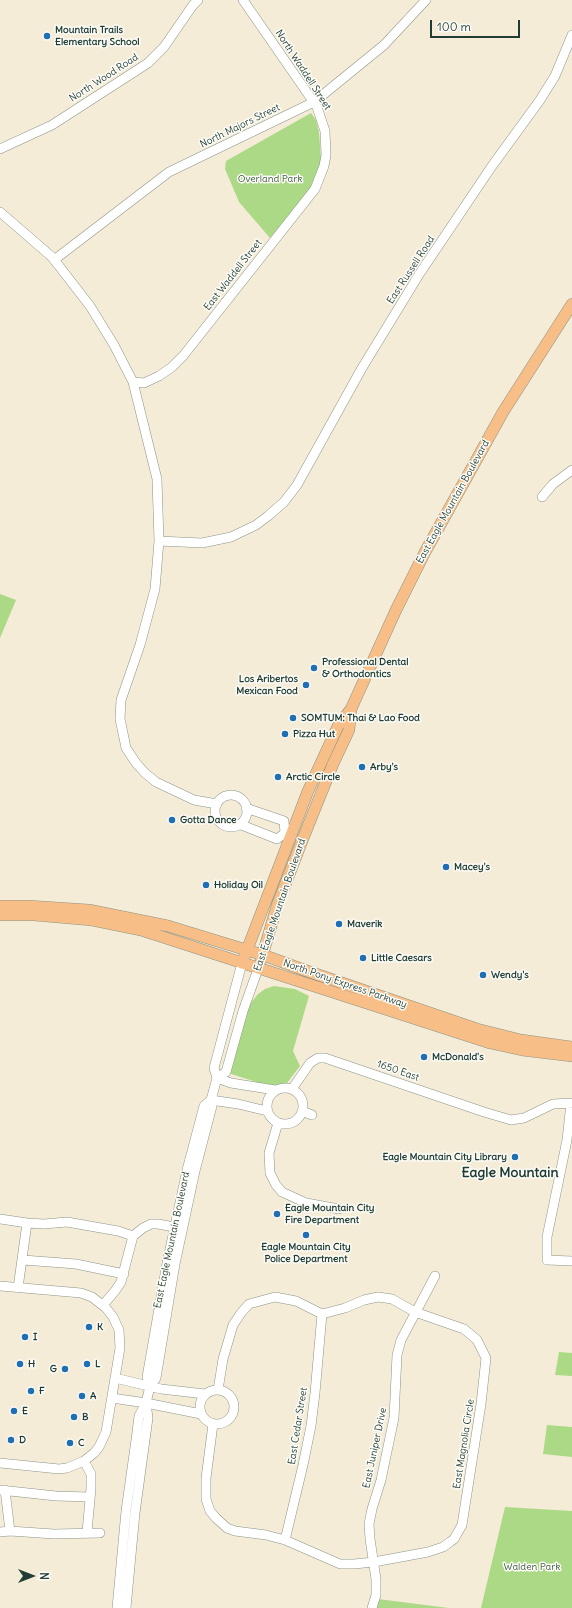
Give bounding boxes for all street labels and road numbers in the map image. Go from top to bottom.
street label: North Waddell Street [273,28,333,112]
street label: North Wood Road [67,51,141,105]
street label: North Majors Street [198,101,282,151]
street label: East Russell Road [385,234,437,306]
street label: East Waddell Street [202,237,264,313]
street label: East Eagle Mountain Boulevard [414,438,492,566]
street label: East Eagle Mountain Boulevard [252,837,308,973]
street label: North Pony Express Parkway [281,957,409,1011]
street label: 1650 East [375,1058,421,1084]
street label: East Eagle Mountain Boulevard [152,1171,192,1309]
street label: East Cedar Street [286,1386,310,1466]
street label: East Magnolia Circle [451,1398,477,1490]
street label: East Juniper Drive [361,1407,389,1489]

